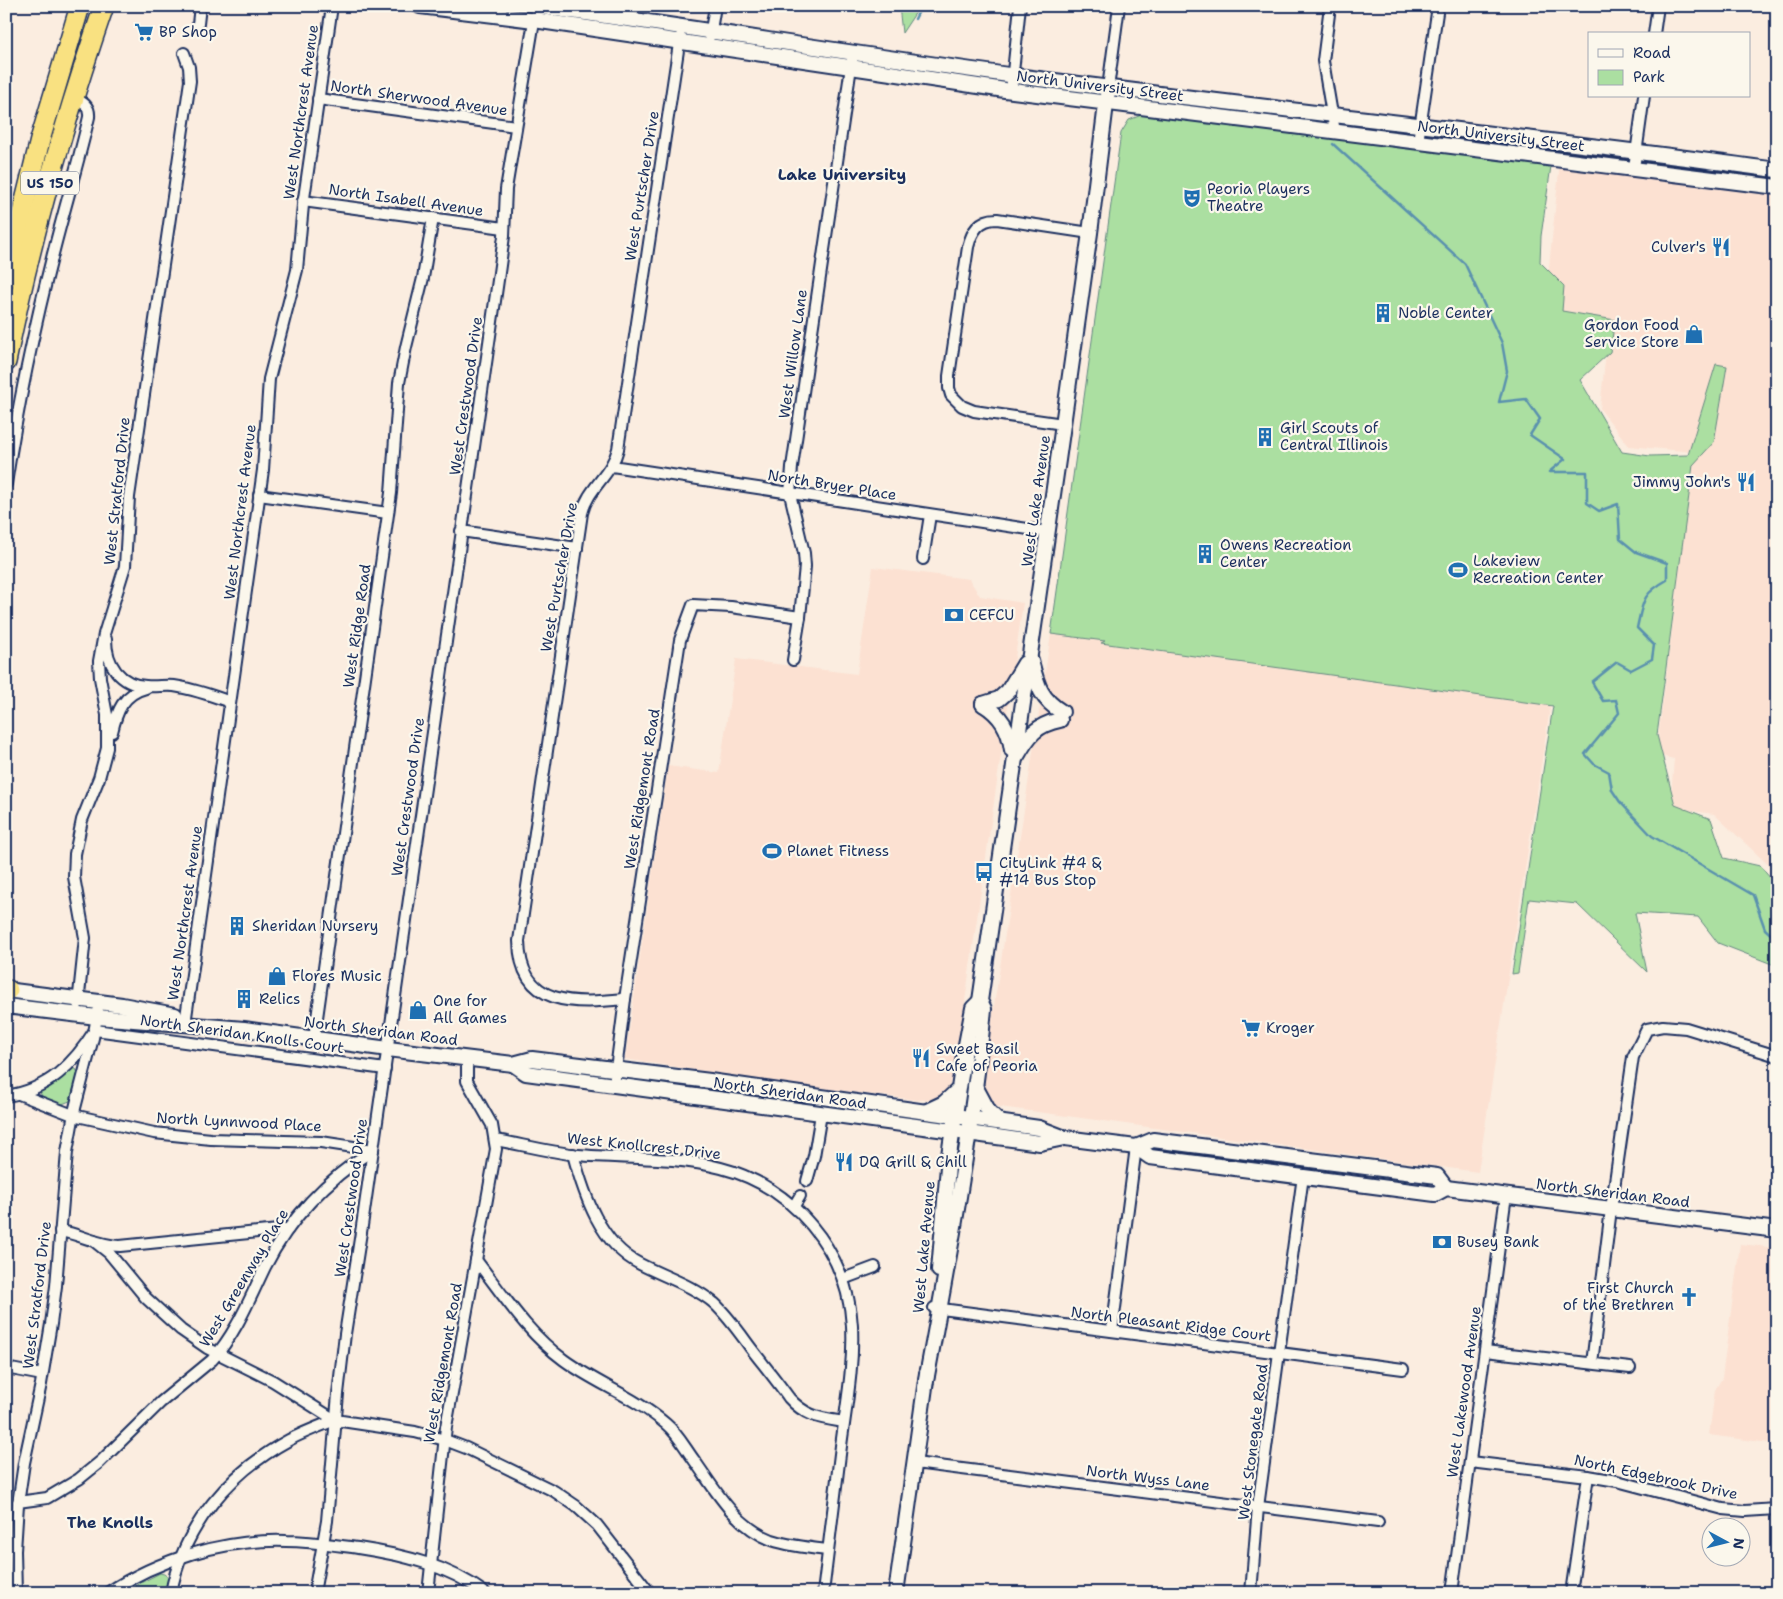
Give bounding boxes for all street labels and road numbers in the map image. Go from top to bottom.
street label: West Northcrest Avenue [279,23,323,201]
street label: North University Street [1015,66,1185,106]
street label: North Sherwood Avenue [329,76,509,120]
street label: West Purtscher Drive [620,109,664,263]
street label: North University Street [1416,116,1586,156]
road number: US 150 [21,172,79,194]
street label: North Isabell Avenue [327,179,485,221]
street label: West Willow Lane [774,288,812,420]
street label: West Crestwood Drive [445,315,487,477]
street label: West Stratford Drive [99,416,135,566]
street label: West Northcrest Avenue [219,423,261,601]
street label: West Lake Avenue [1017,434,1055,568]
street label: North Bryer Place [766,465,898,505]
street label: West Purtscher Drive [536,500,582,654]
street label: West Ridge Road [338,562,376,689]
street label: West Ridgemont Road [619,707,665,871]
street label: West Crestwood Drive [387,716,429,878]
street label: West Northcrest Avenue [163,824,207,1002]
street label: North Sheridan Knolls Court [139,1010,345,1058]
street label: North Sheridan Road [303,1012,459,1050]
street label: North Sheridan Road [712,1072,868,1114]
street label: North Lynnwood Place [156,1108,322,1136]
street label: West Crestwood Drive [330,1117,372,1279]
street label: West Knollcrest Drive [566,1128,722,1164]
street label: North Sheridan Road [1535,1174,1691,1212]
street label: West Lake Avenue [908,1180,940,1314]
street label: West Greenway Place [195,1205,293,1351]
street label: West Stratford Drive [18,1220,56,1370]
street label: West Ridgemont Road [419,1281,467,1445]
street label: North Pleasant Ridge Court [1070,1302,1272,1346]
street label: West Lakewood Avenue [1442,1305,1486,1479]
street label: West Stonegate Road [1233,1362,1273,1521]
street label: North Edgebrook Drive [1572,1450,1740,1504]
street label: North Wyss Lane [1085,1460,1211,1496]

